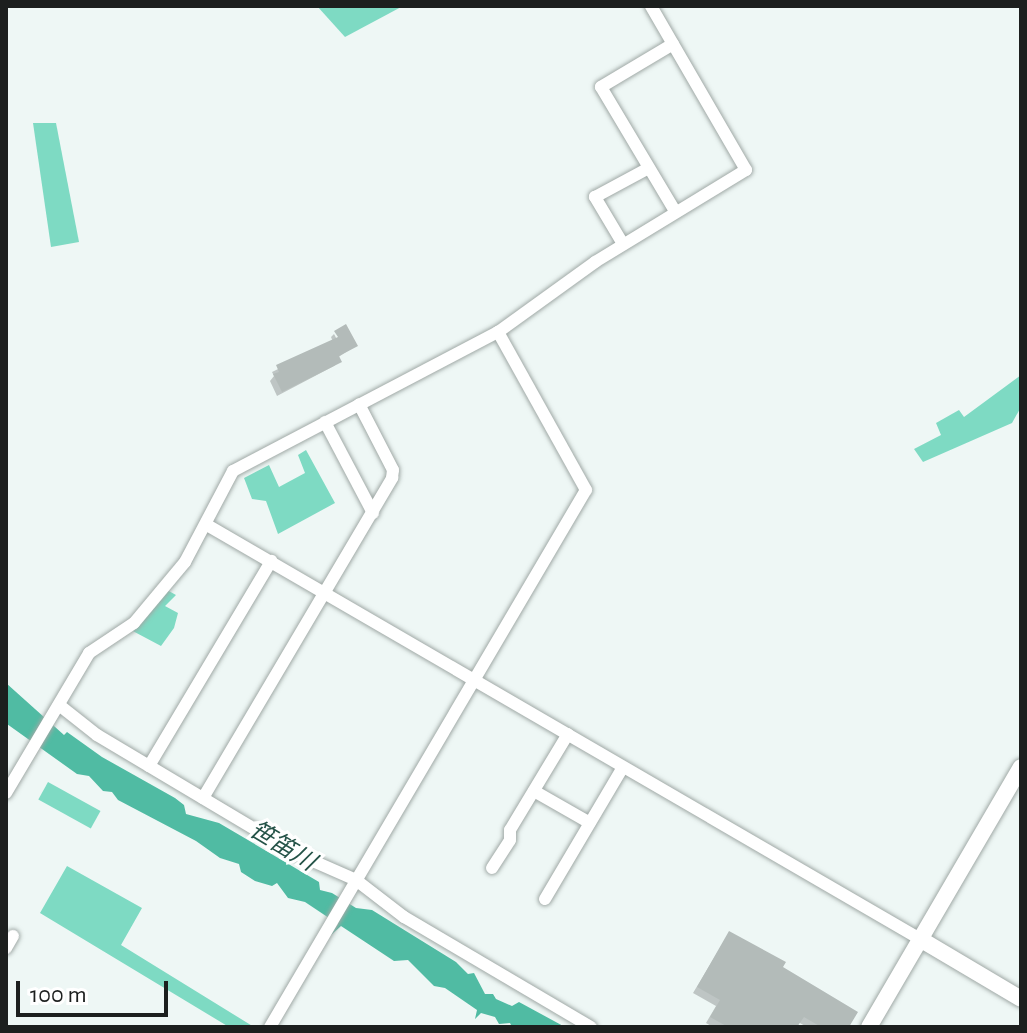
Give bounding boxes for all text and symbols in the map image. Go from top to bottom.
water label: 笹笛川 [244,816,320,878]
scale bar [20,965,172,1015]
text: 100 m [30,983,87,1007]

